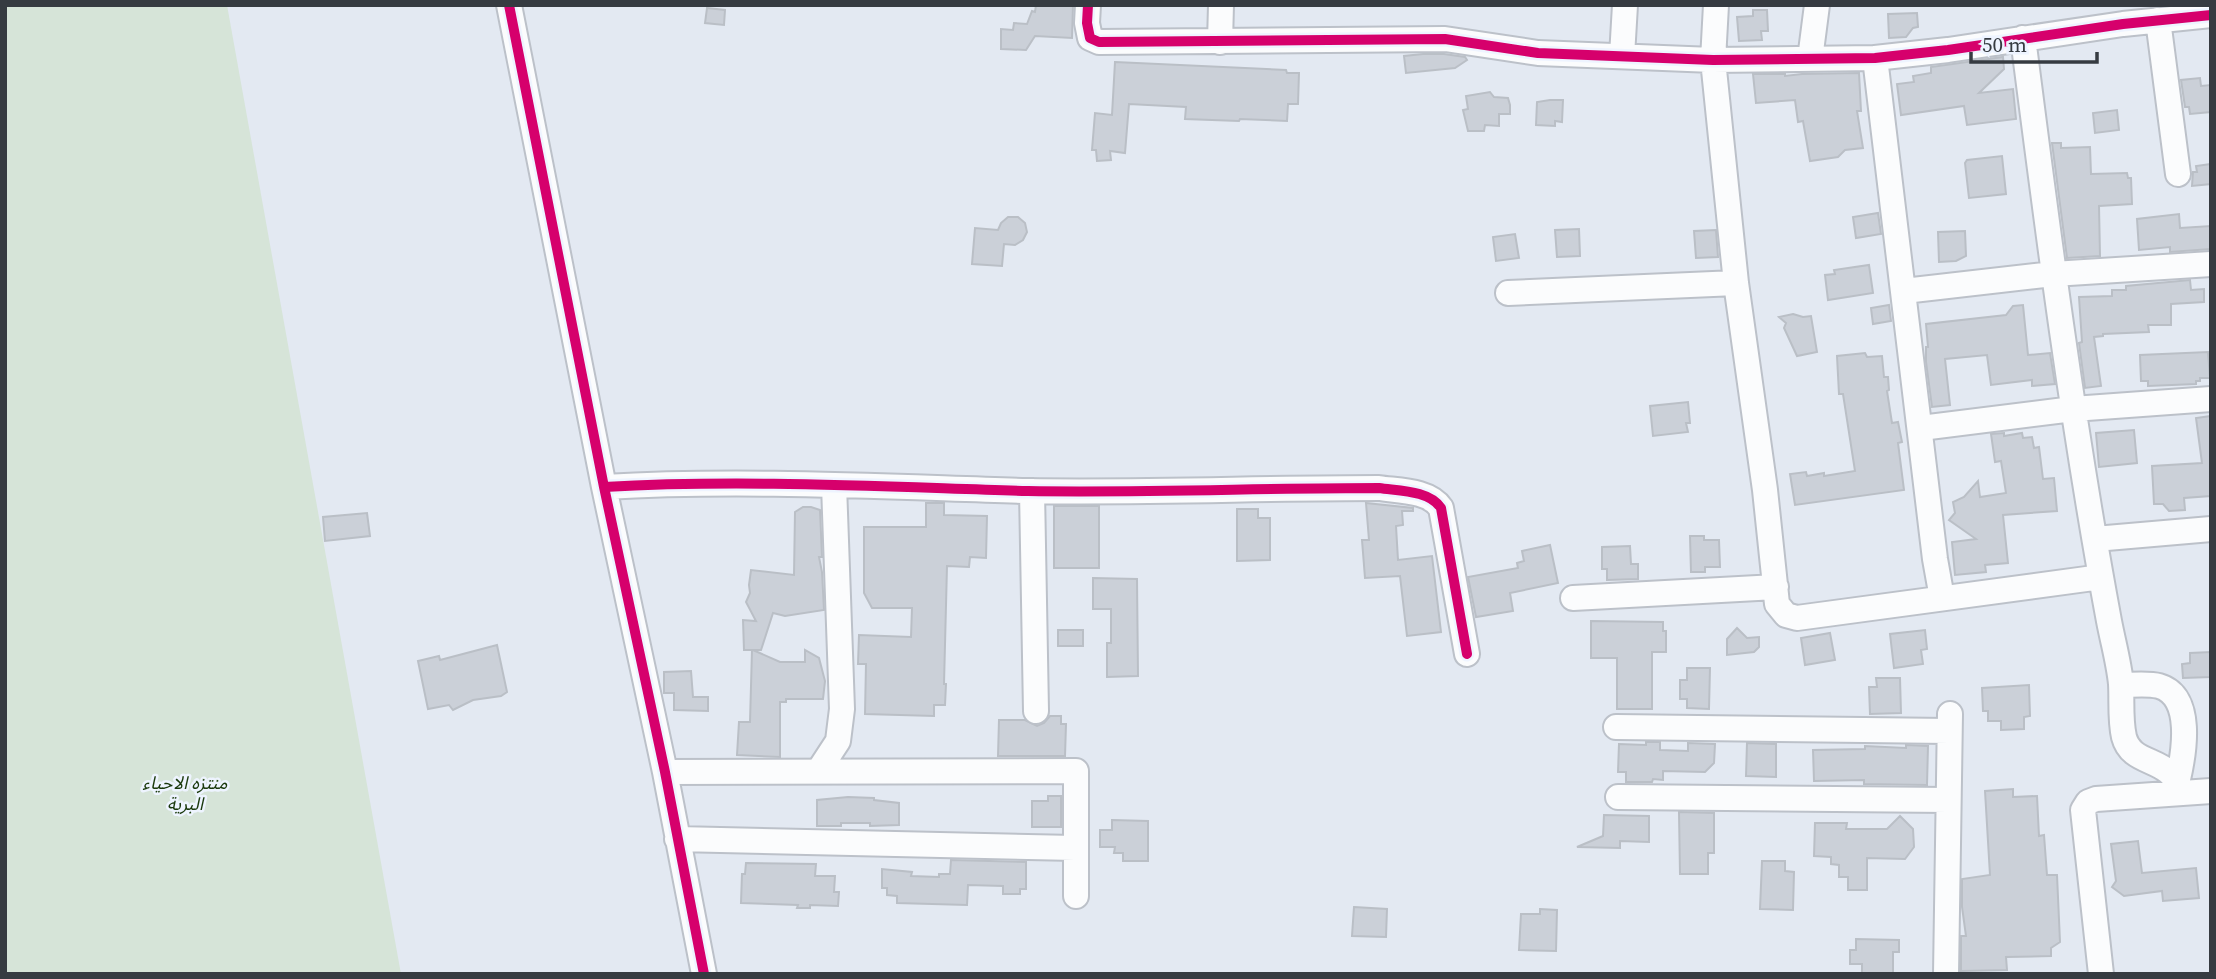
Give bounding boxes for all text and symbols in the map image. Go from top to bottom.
scale bar [1971,21,2097,65]
text: 50 m [1982,30,2027,59]
park label: منتزه الاحياء البرية [143,770,228,816]

